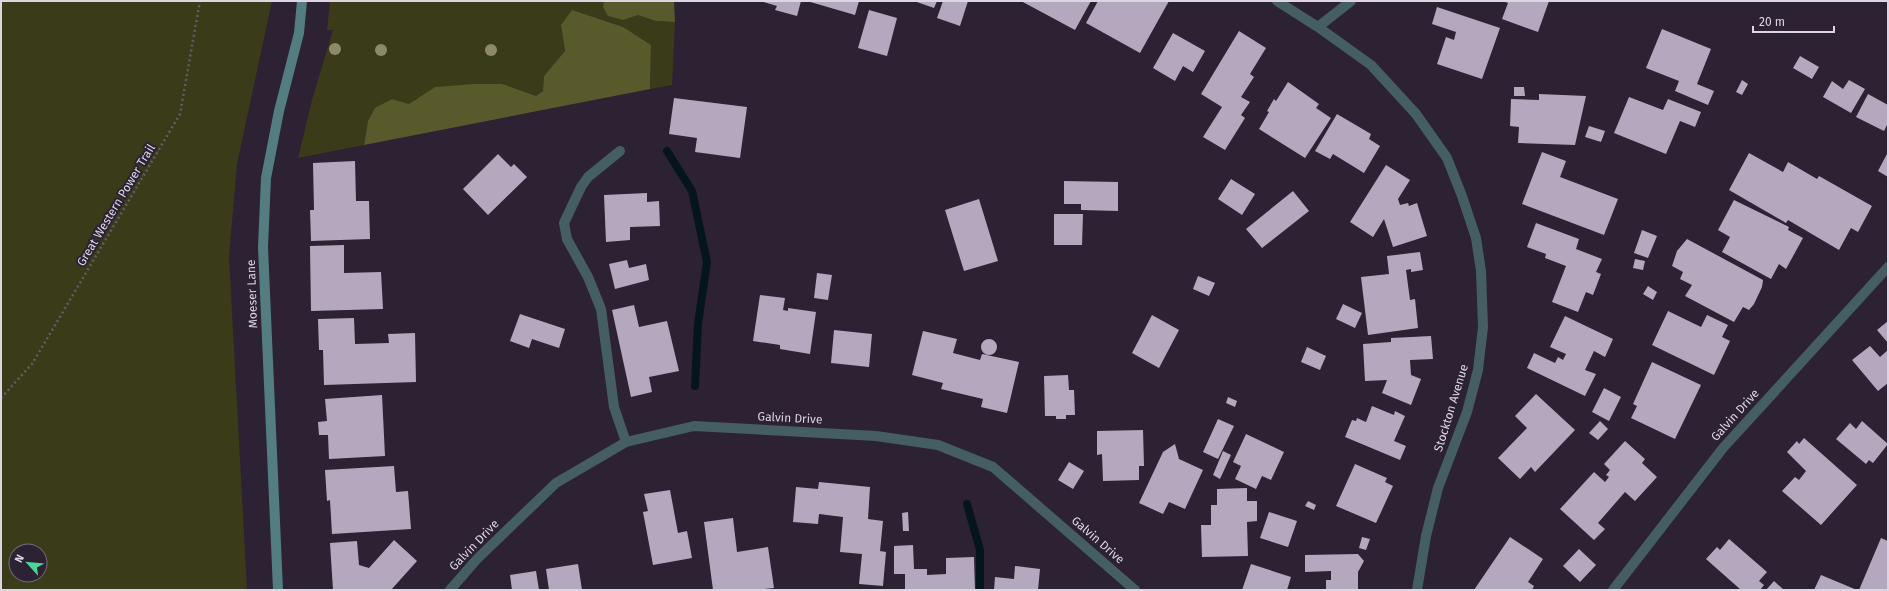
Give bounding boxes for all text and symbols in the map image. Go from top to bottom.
scale bar [1753,8,1834,34]
text: 20 m [1759,15,1785,29]
street label: Great Western Power Trail [74,141,158,269]
street label: Moeser Lane [244,259,260,329]
street label: Stockton Avenue [1431,363,1471,453]
street label: Galvin Drive [1708,386,1762,444]
street label: Galvin Drive [757,409,823,427]
street label: Galvin Drive [1069,513,1127,567]
street label: Galvin Drive [446,517,502,573]
north arrow [8,543,48,583]
text: N [12,552,27,565]

